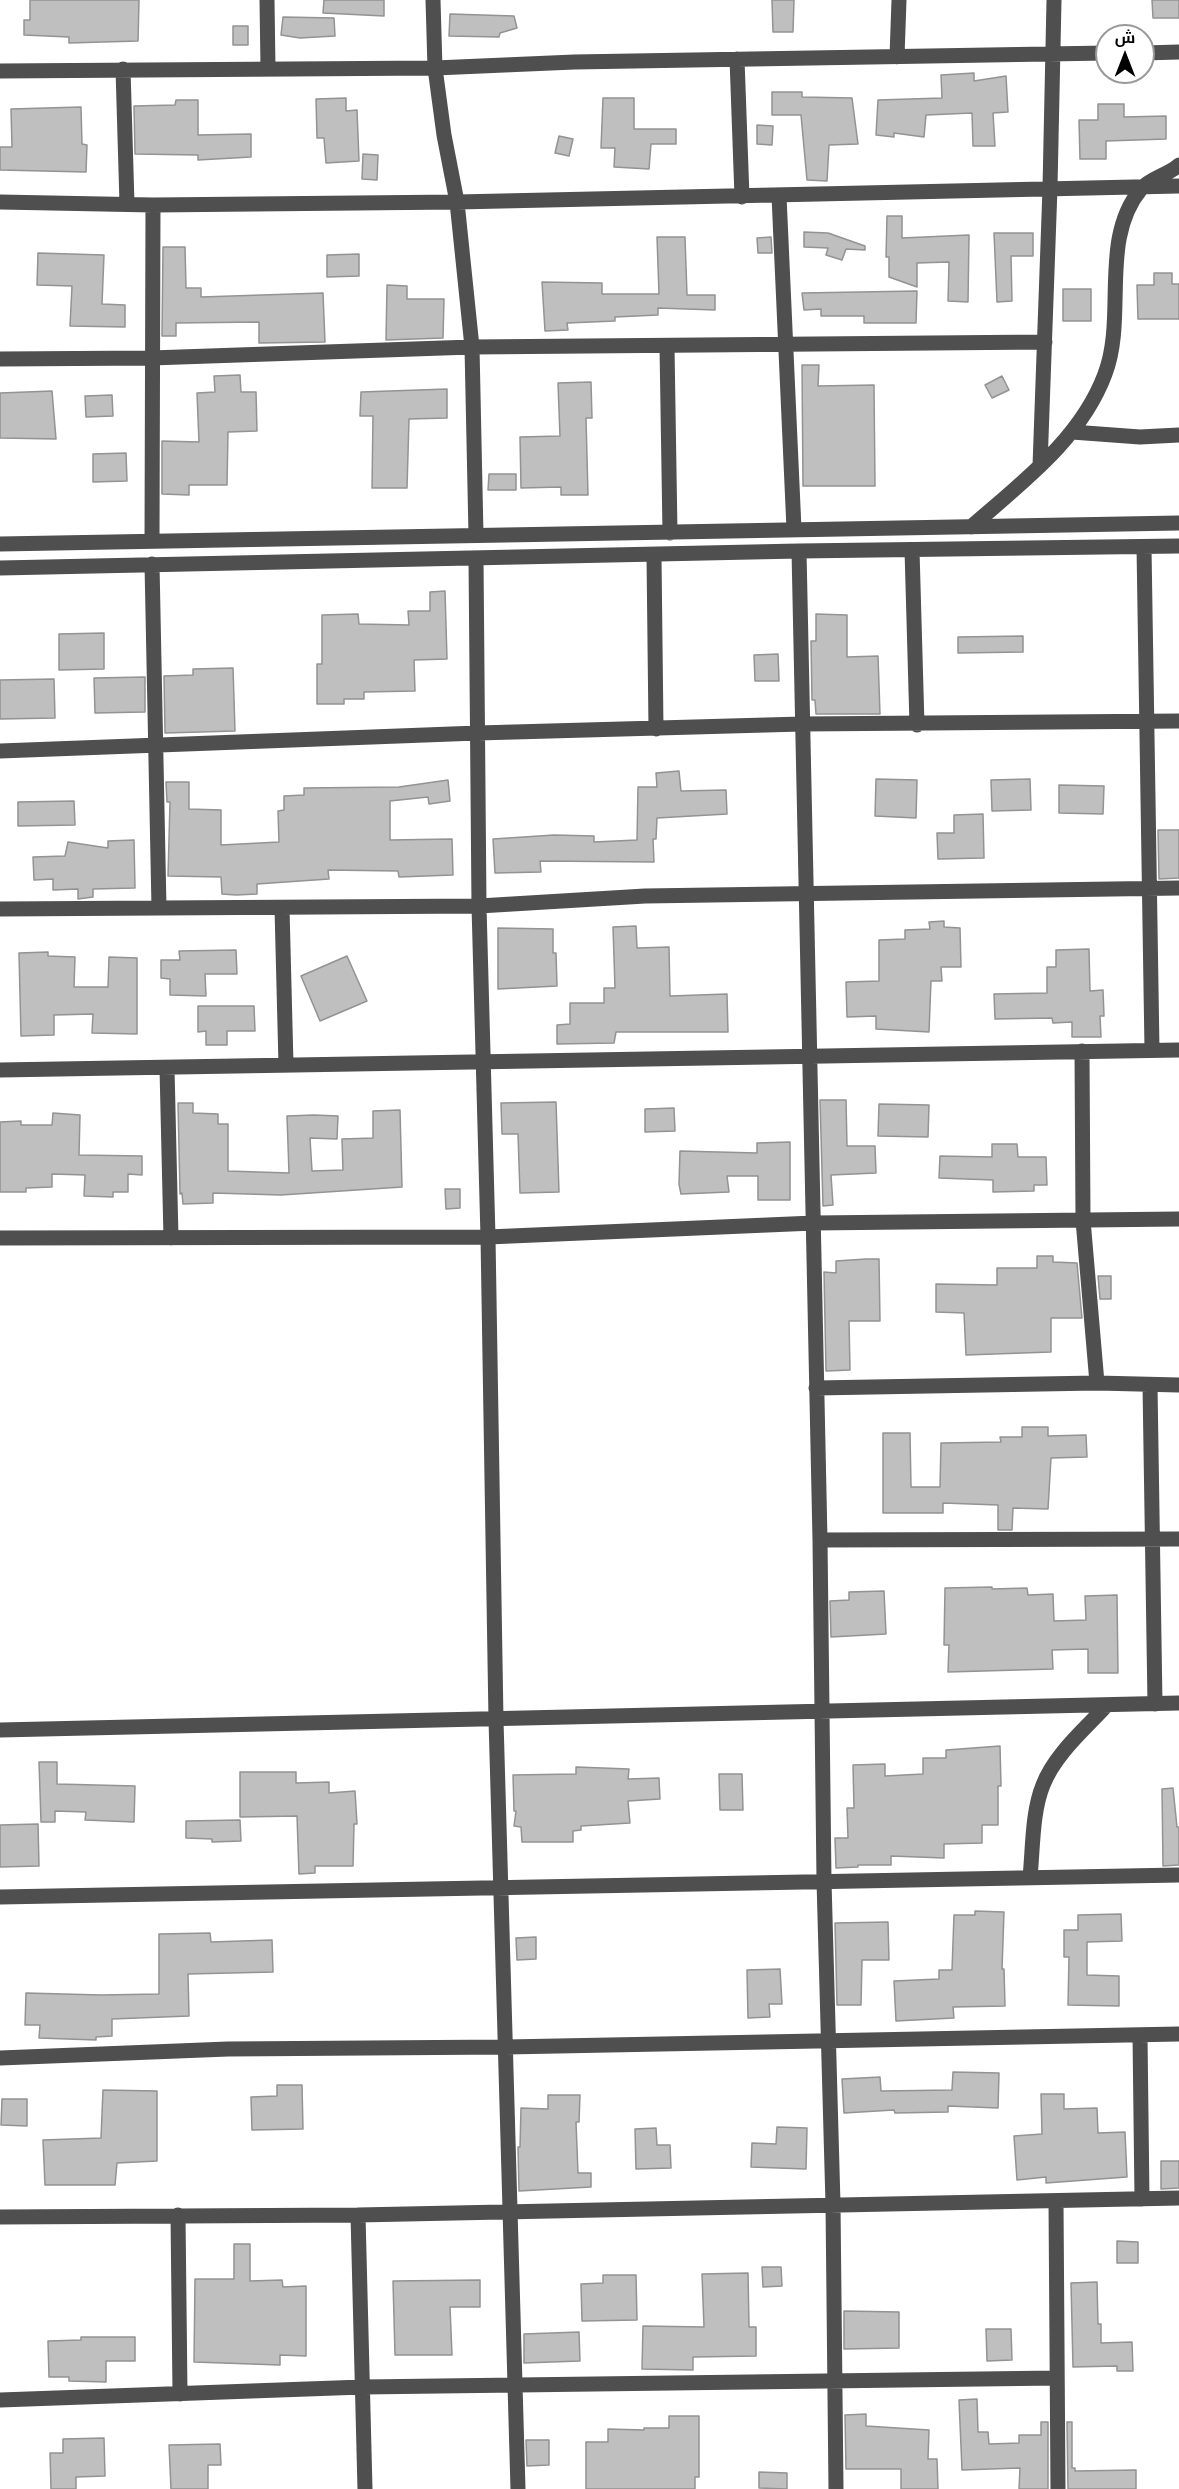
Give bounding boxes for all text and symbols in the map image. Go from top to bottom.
north arrow [1095,24,1155,84]
text: ش [1115,29,1135,46]

